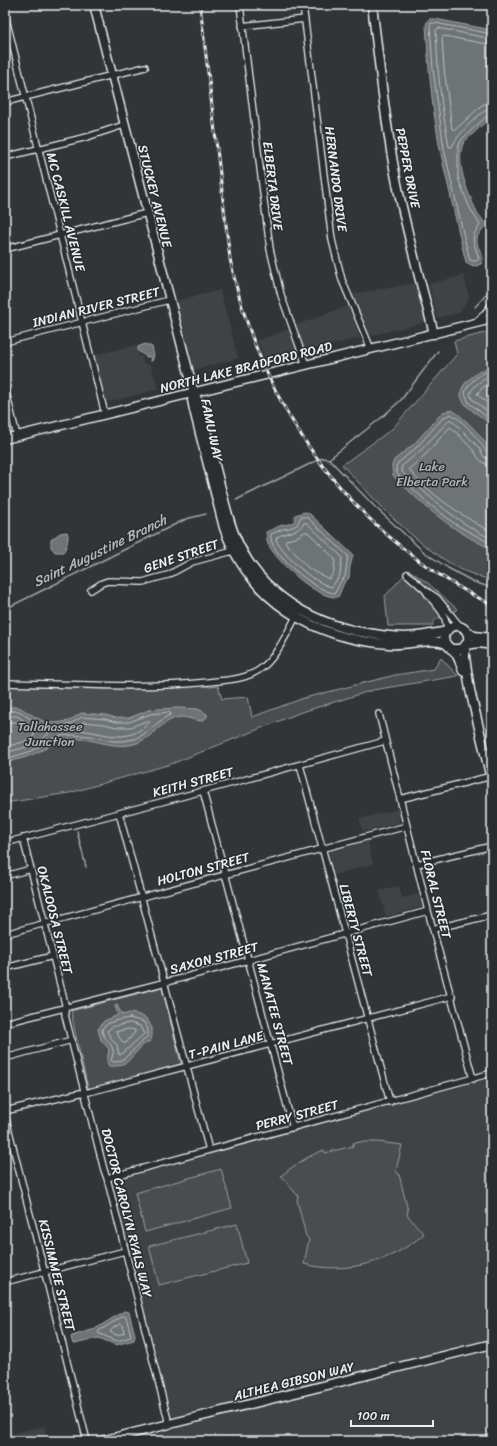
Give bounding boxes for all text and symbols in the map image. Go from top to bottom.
street label: HERNANDO DRIVE [318,125,354,234]
street label: PEPPER DRIVE [389,126,427,211]
street label: ELBERTA DRIVE [256,140,290,233]
street label: STUCKEY AVENUE [131,142,179,251]
street label: MC CASKILL AVENUE [40,150,92,275]
street label: INDIAN RIVER STREET [29,280,163,334]
street label: NORTH LAKE BRADFORD ROAD [157,334,335,400]
street label: FAMU WAY [194,396,230,464]
park label: Lake Elberta Park [396,455,468,493]
water label: Saint Augustine Branch [29,507,173,594]
street label: GENE STREET [140,532,223,580]
park label: Tallahassee Junction [17,715,83,753]
street label: KEITH STREET [150,760,237,804]
street label: HOLTON STREET [154,845,253,892]
street label: FLORAL STREET [414,847,458,942]
street label: OKALOOSA STREET [30,863,80,977]
street label: LIBERTY STREET [333,881,380,980]
street label: SAXON STREET [167,935,262,981]
street label: MANATEE STREET [250,960,300,1069]
street label: T-PAIN LANE [186,1024,267,1066]
street label: PERRY STREET [253,1093,342,1137]
street label: DOCTOR CAROLYN RYALS WAY [95,1126,159,1301]
street label: KISSIMMEE STREET [32,1217,82,1335]
street label: ALTHEA GIBSON WAY [230,1355,358,1407]
scale bar [351,1402,433,1428]
text: 100 m [357,1405,390,1427]

